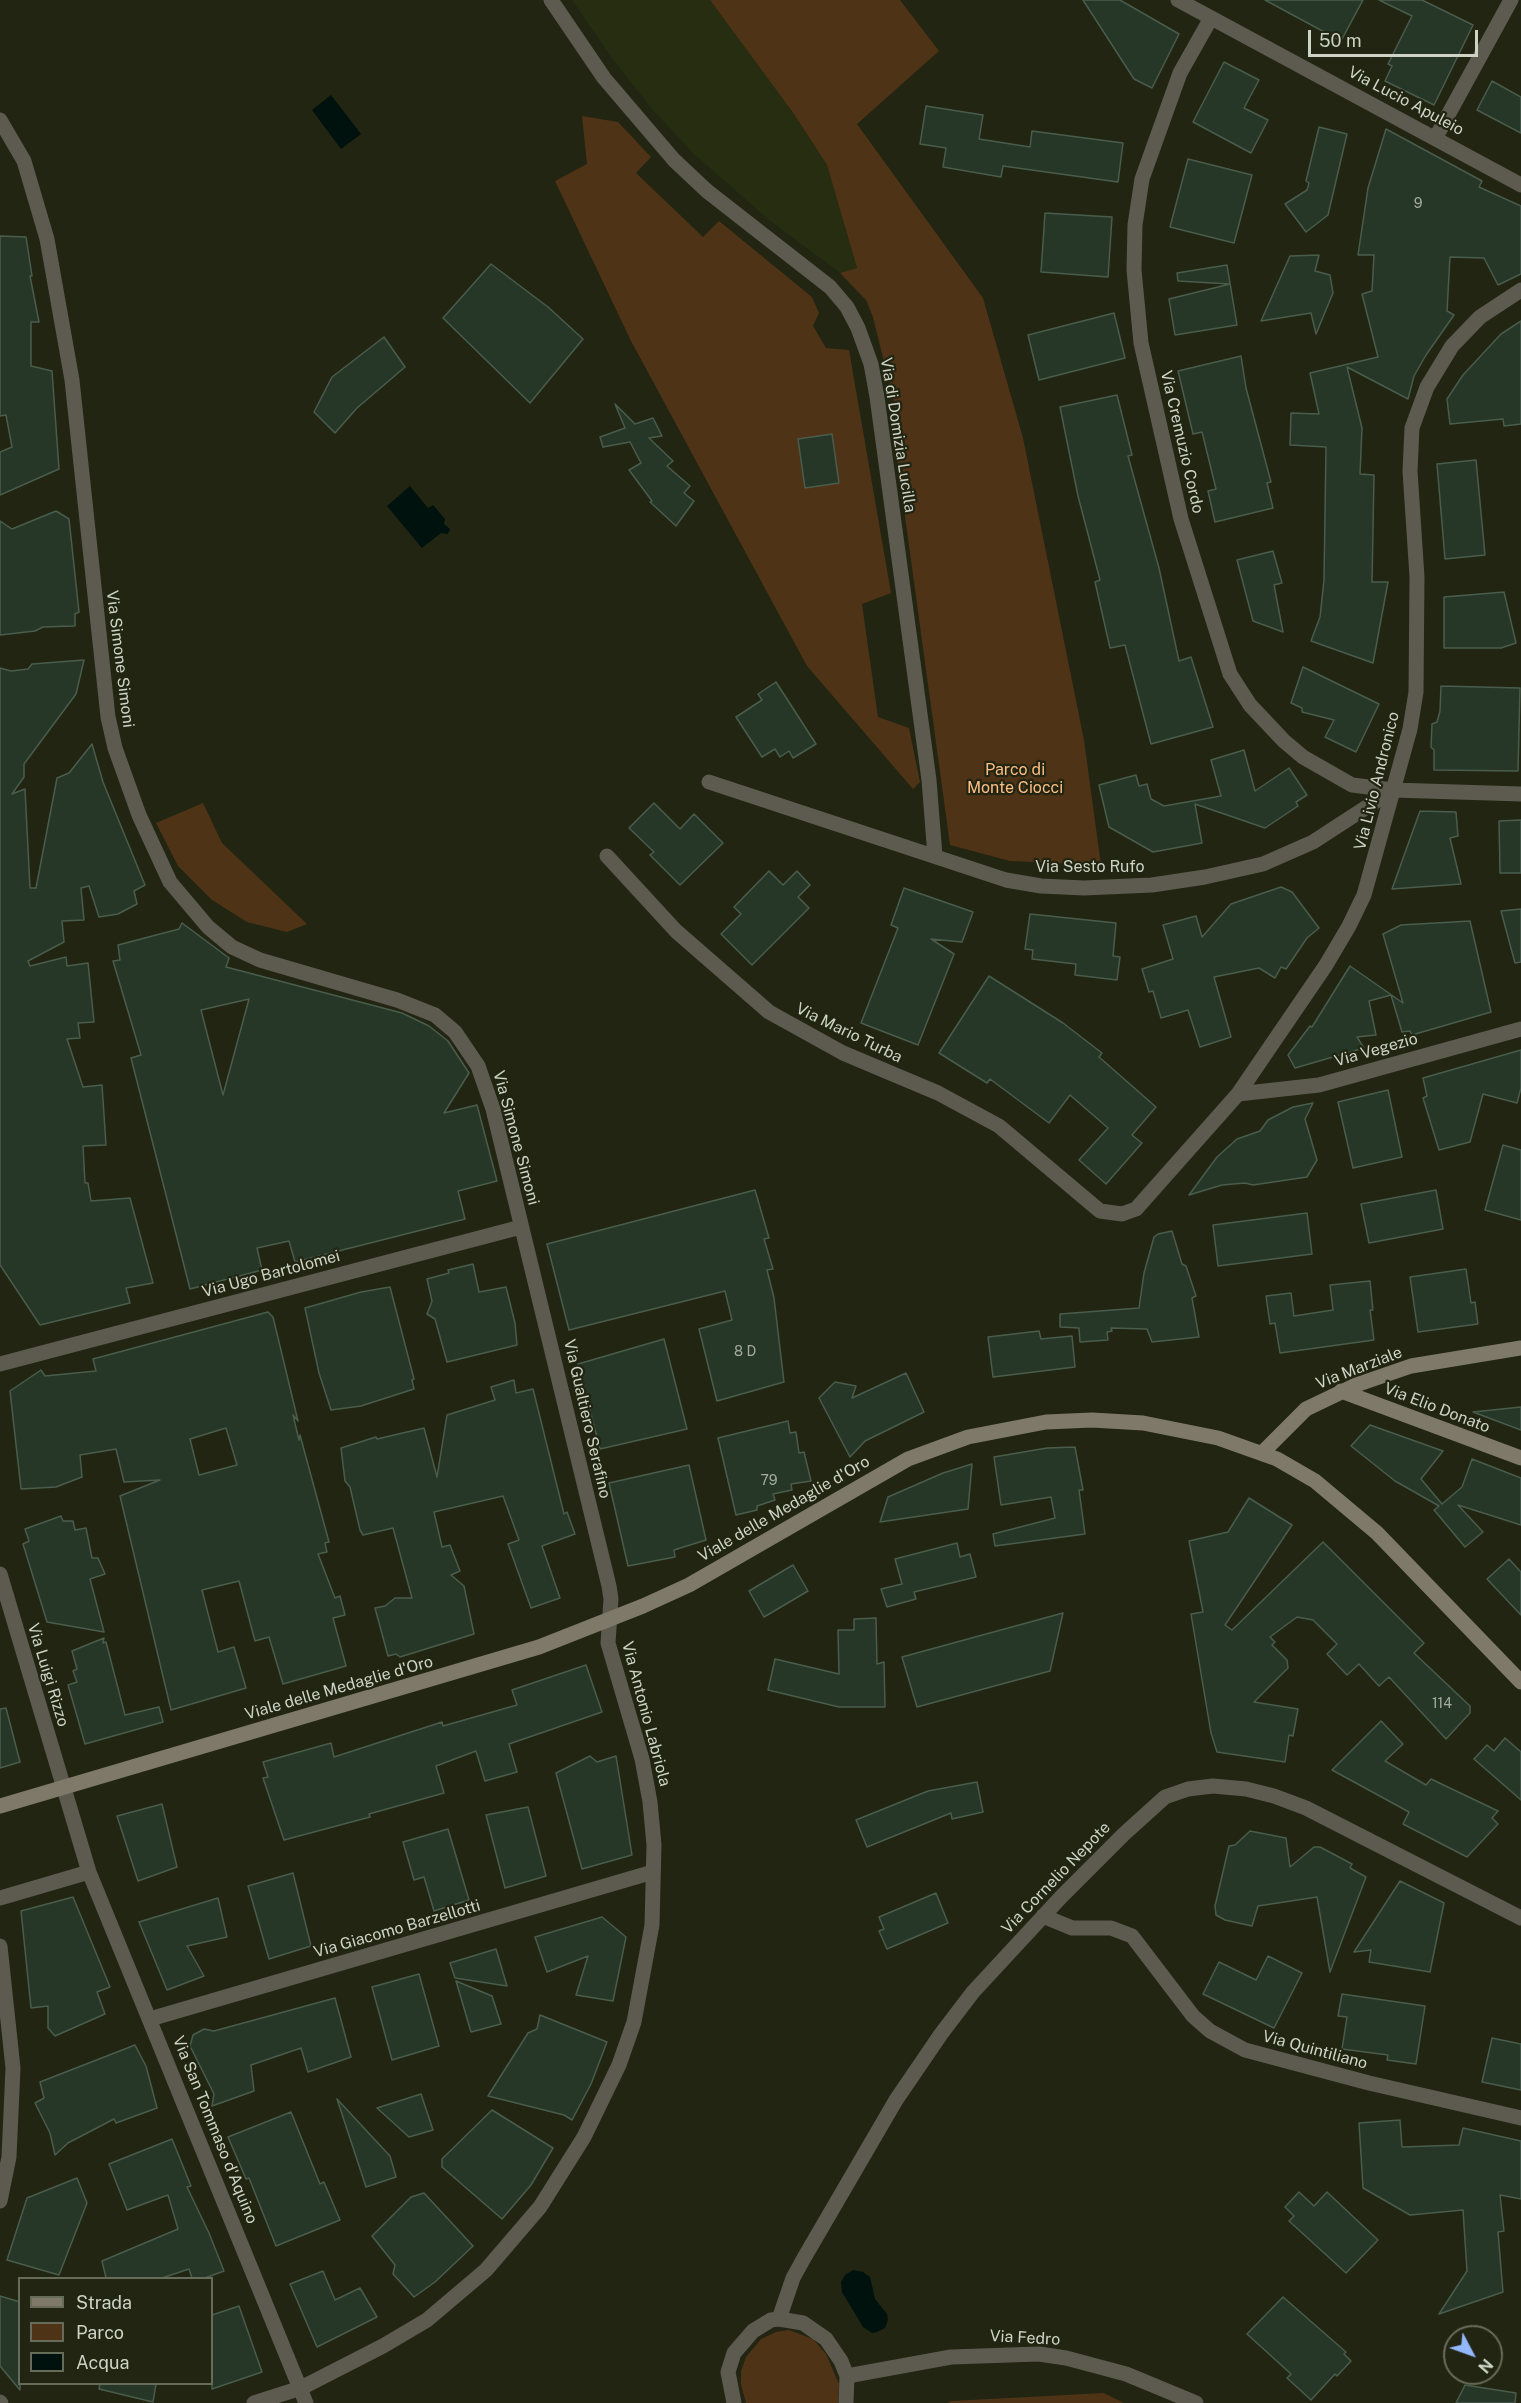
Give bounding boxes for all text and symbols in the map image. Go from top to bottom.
scale bar [1311,18,1480,56]
text: 50 m [1319,30,1362,51]
street label: Via Lucio Apuleio [1345,62,1467,140]
house number: 9 [1414,196,1422,212]
street label: Via di Domizia Lucilla [876,356,920,514]
street label: Via Cremuzio Cordo [1156,369,1208,515]
street label: Via Simone Simoni [102,589,138,729]
street label: Via Livio Andronico [1351,710,1403,852]
park label: Parco di Monte Ciocci [967,760,1063,798]
street label: Via Sesto Rufo [1035,857,1145,877]
street label: Via Mario Turba [793,999,905,1067]
street label: Via Vegezio [1332,1029,1420,1071]
street label: Via Simone Simoni [489,1069,543,1207]
street label: Via Ugo Bartolomei [200,1246,342,1302]
street label: Via Gualtiero Serafino [559,1338,615,1500]
street label: Via Marziale [1313,1343,1405,1393]
house number: 8 D [734,1344,756,1360]
street label: Via Elio Donato [1381,1379,1493,1437]
street label: Viale delle Medaglie d'Oro [695,1452,873,1566]
house number: 79 [761,1473,777,1489]
street label: Via Luigi Rizzo [23,1621,73,1729]
street label: Via Antonio Labriola [617,1639,675,1789]
street label: Viale delle Medaglie d'Oro [243,1652,435,1724]
house number: 114 [1432,1696,1452,1712]
street label: Via Cornelio Nepote [998,1818,1114,1938]
street label: Via Giacomo Barzellotti [311,1896,483,1962]
street label: Via Quintiliano [1260,2027,1370,2073]
street label: Via San Tommaso d'Aquino [168,2033,262,2227]
legend [18,2277,213,2385]
text: Strada [76,2292,132,2313]
text: Parco [76,2322,124,2343]
north arrow [1443,2325,1503,2385]
street label: Via Fedro [989,2327,1061,2349]
text: Acqua [76,2352,129,2373]
text: N [1474,2355,1497,2377]

